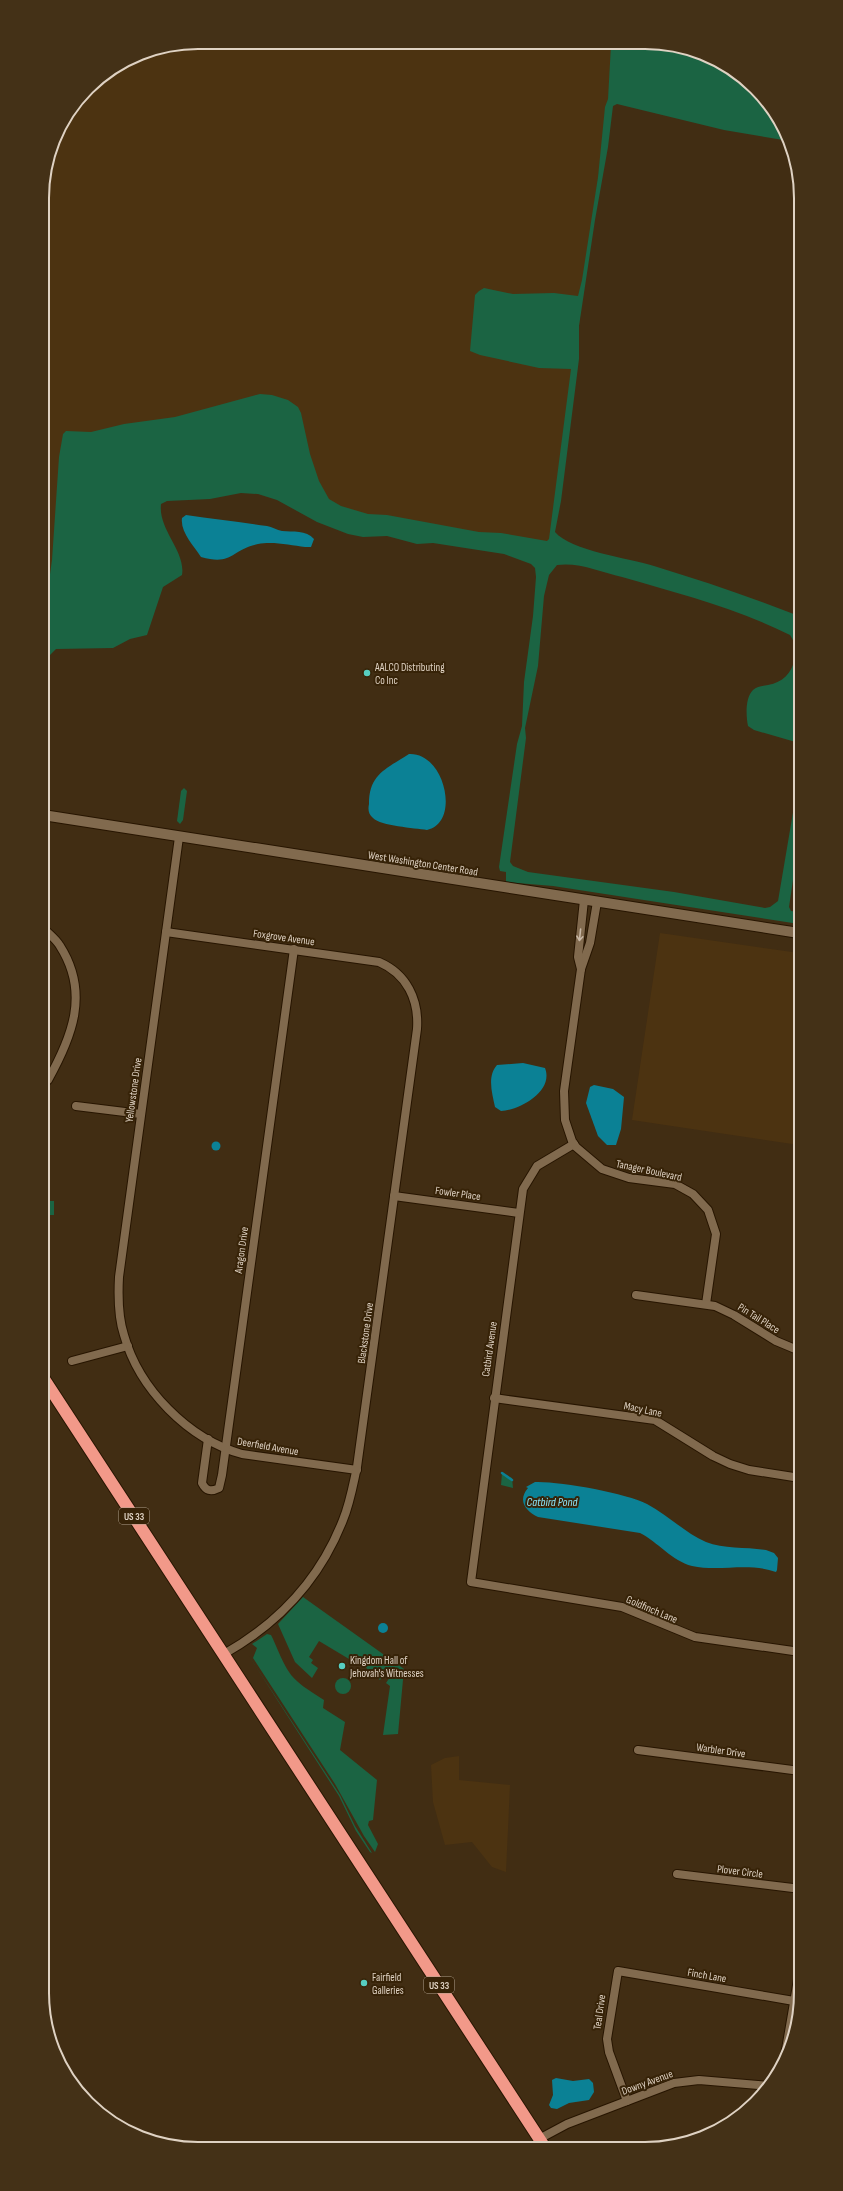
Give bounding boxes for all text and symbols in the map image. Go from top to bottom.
place label: AALCO Distributing Co Inc [374,661,445,687]
marker: AALCO Distributing Co Inc [362,668,372,678]
street label: West Washington Center Road [367,848,479,879]
street label: Foxgrove Avenue [252,927,315,948]
one-way arrow [577,928,584,941]
street label: Yellowstone Drive [123,1057,144,1123]
street label: Tanager Boulevard [615,1157,683,1184]
street label: Fowler Place [434,1184,482,1203]
street label: Aragon Drive [232,1226,251,1275]
street label: Pin Tail Place [736,1301,782,1336]
street label: Blackstone Drive [355,1302,376,1364]
street label: Catbird Avenue [479,1321,500,1377]
street label: Macy Lane [623,1399,663,1420]
street label: Deerfield Avenue [236,1435,300,1458]
water label: Catbird Pond [527,1495,579,1510]
road number: US 33 [119,1508,149,1524]
street label: Goldfinch Lane [624,1593,679,1626]
place label: Kingdom Hall of Jehovah's Witnesses [349,1654,424,1680]
marker: Kingdom Hall of Jehovah's Witnesses [337,1661,347,1671]
street label: Warbler Drive [696,1741,746,1760]
street label: Plover Circle [716,1862,764,1881]
street label: Finch Lane [686,1966,727,1985]
place label: Fairfield Galleries [372,1971,404,1997]
road number: US 33 [424,1977,454,1993]
marker: Fairfield Galleries [359,1978,369,1988]
street label: Teal Drive [591,1994,608,2031]
street label: Downy Avenue [620,2067,675,2098]

